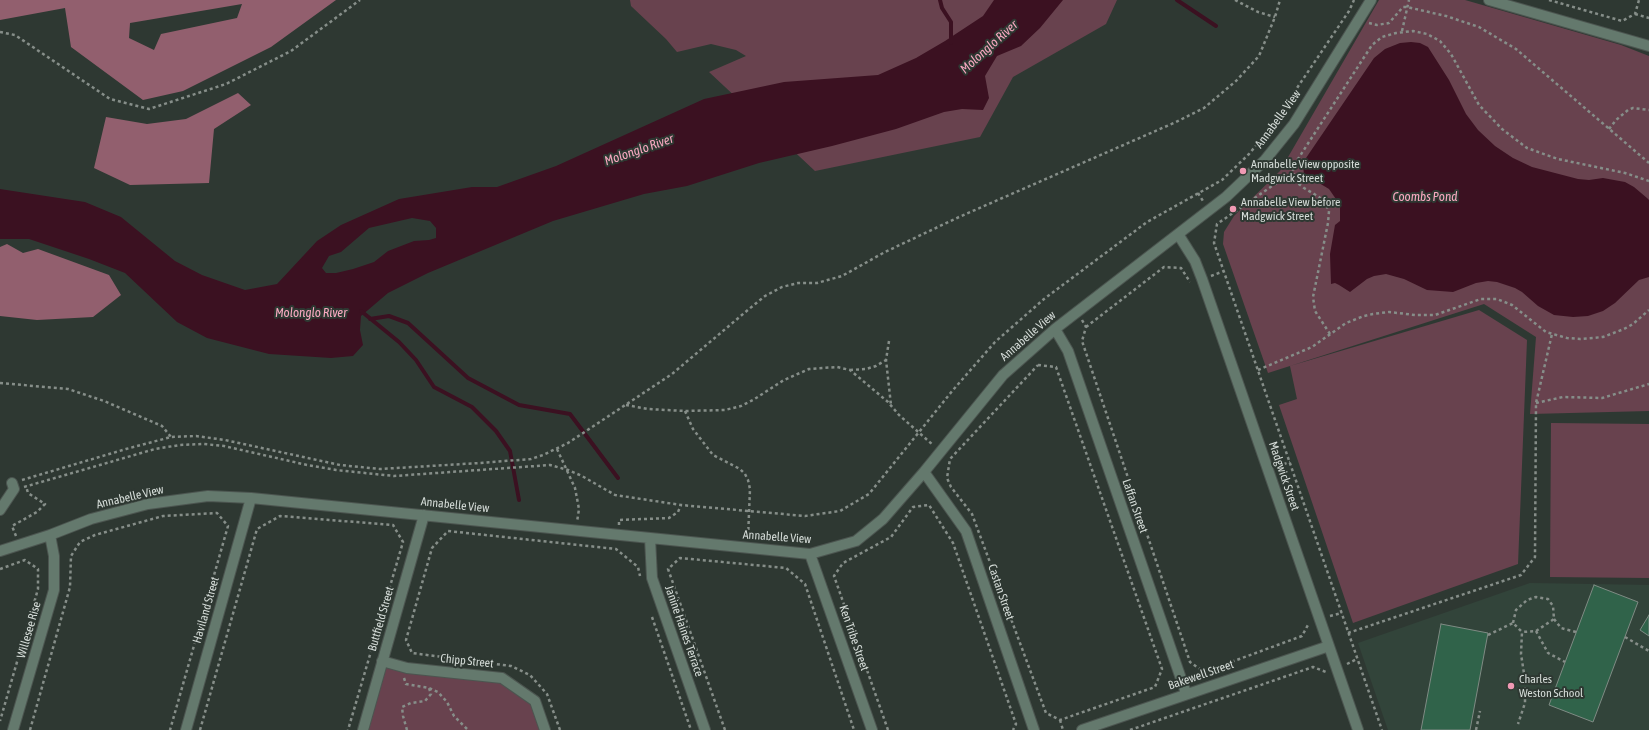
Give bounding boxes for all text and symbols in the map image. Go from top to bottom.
water label: Molonglo River [957,17,1021,77]
street label: Annabelle View [1252,87,1304,151]
water label: Molonglo River [602,131,676,169]
place label: Annabelle View opposite Madgwick Street [1251,157,1360,185]
marker: Annabelle View opposite Madgwick Street [1238,166,1248,176]
water label: Coombs Pond [1393,189,1457,205]
place label: Annabelle View before Madgwick Street [1241,195,1340,223]
marker: Annabelle View before Madgwick Street [1228,204,1238,214]
water label: Molonglo River [275,305,347,321]
street label: Annabelle View [997,308,1059,364]
street label: Madgwick Street [1265,440,1303,512]
street label: Laffan Street [1119,477,1151,535]
street label: Annabelle View [95,482,165,512]
street label: Annabelle View [420,494,490,516]
street label: Annabelle View [742,527,812,547]
street label: Castan Street [985,562,1017,622]
street label: Haviland Street [190,575,222,645]
street label: Janine Haines Terrace [662,583,706,679]
street label: Buttfield Street [365,585,397,653]
street label: Willesee Rise [14,600,44,660]
street label: Ken Tribe Street [836,603,872,673]
street label: Chipp Street [440,651,494,671]
street label: Bakewell Street [1166,657,1236,693]
place label: Charles Weston School [1519,672,1583,700]
marker: Charles Weston School [1506,681,1516,691]

